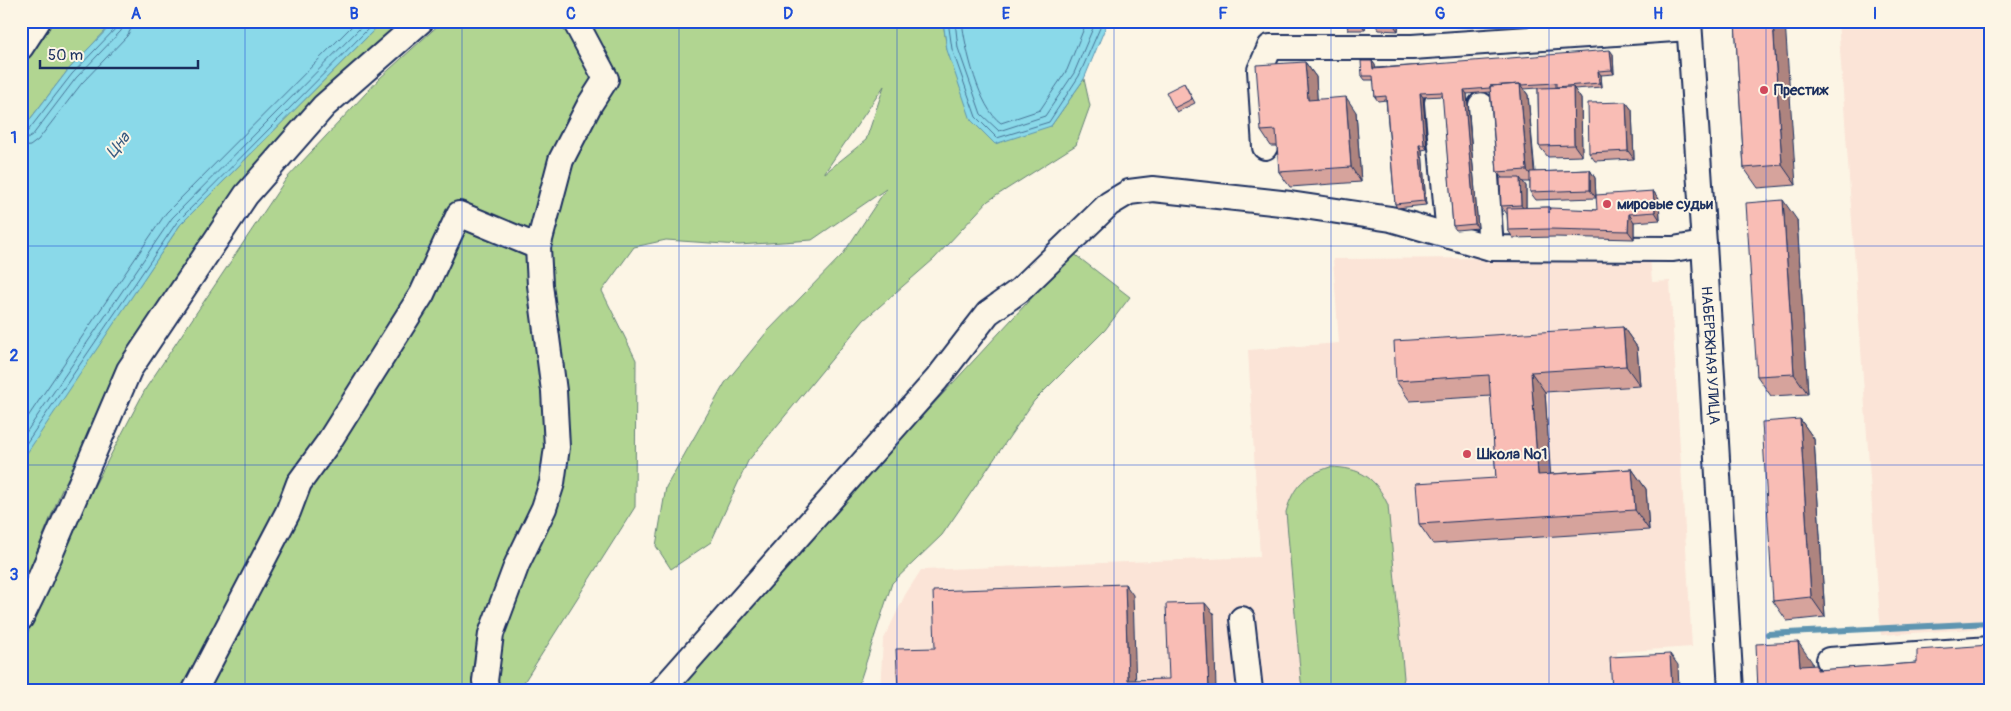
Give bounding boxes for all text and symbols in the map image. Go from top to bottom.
text: A [131,4,142,24]
text: B [349,4,359,24]
text: C [566,4,576,24]
text: D [783,4,793,24]
text: E [1002,4,1011,24]
text: F [1218,4,1228,24]
text: G [1435,4,1446,24]
text: H [1653,4,1663,24]
text: I [1873,4,1877,24]
scale bar [40,38,198,70]
text: 50 m [48,46,83,65]
place label: Престиж [1774,81,1829,100]
marker: Престиж [1758,84,1770,96]
water label: Цна [102,127,135,162]
text: 1 [11,128,17,148]
place label: мировые судьи [1617,195,1713,214]
marker: мировые судьи [1601,198,1613,210]
street label: НАБЕРЕЖНАЯ УЛИЦА [1697,285,1724,426]
text: 2 [10,346,19,366]
place label: Школа №1 [1476,445,1547,464]
marker: Школа №1 [1461,448,1473,460]
text: 3 [10,565,19,585]

